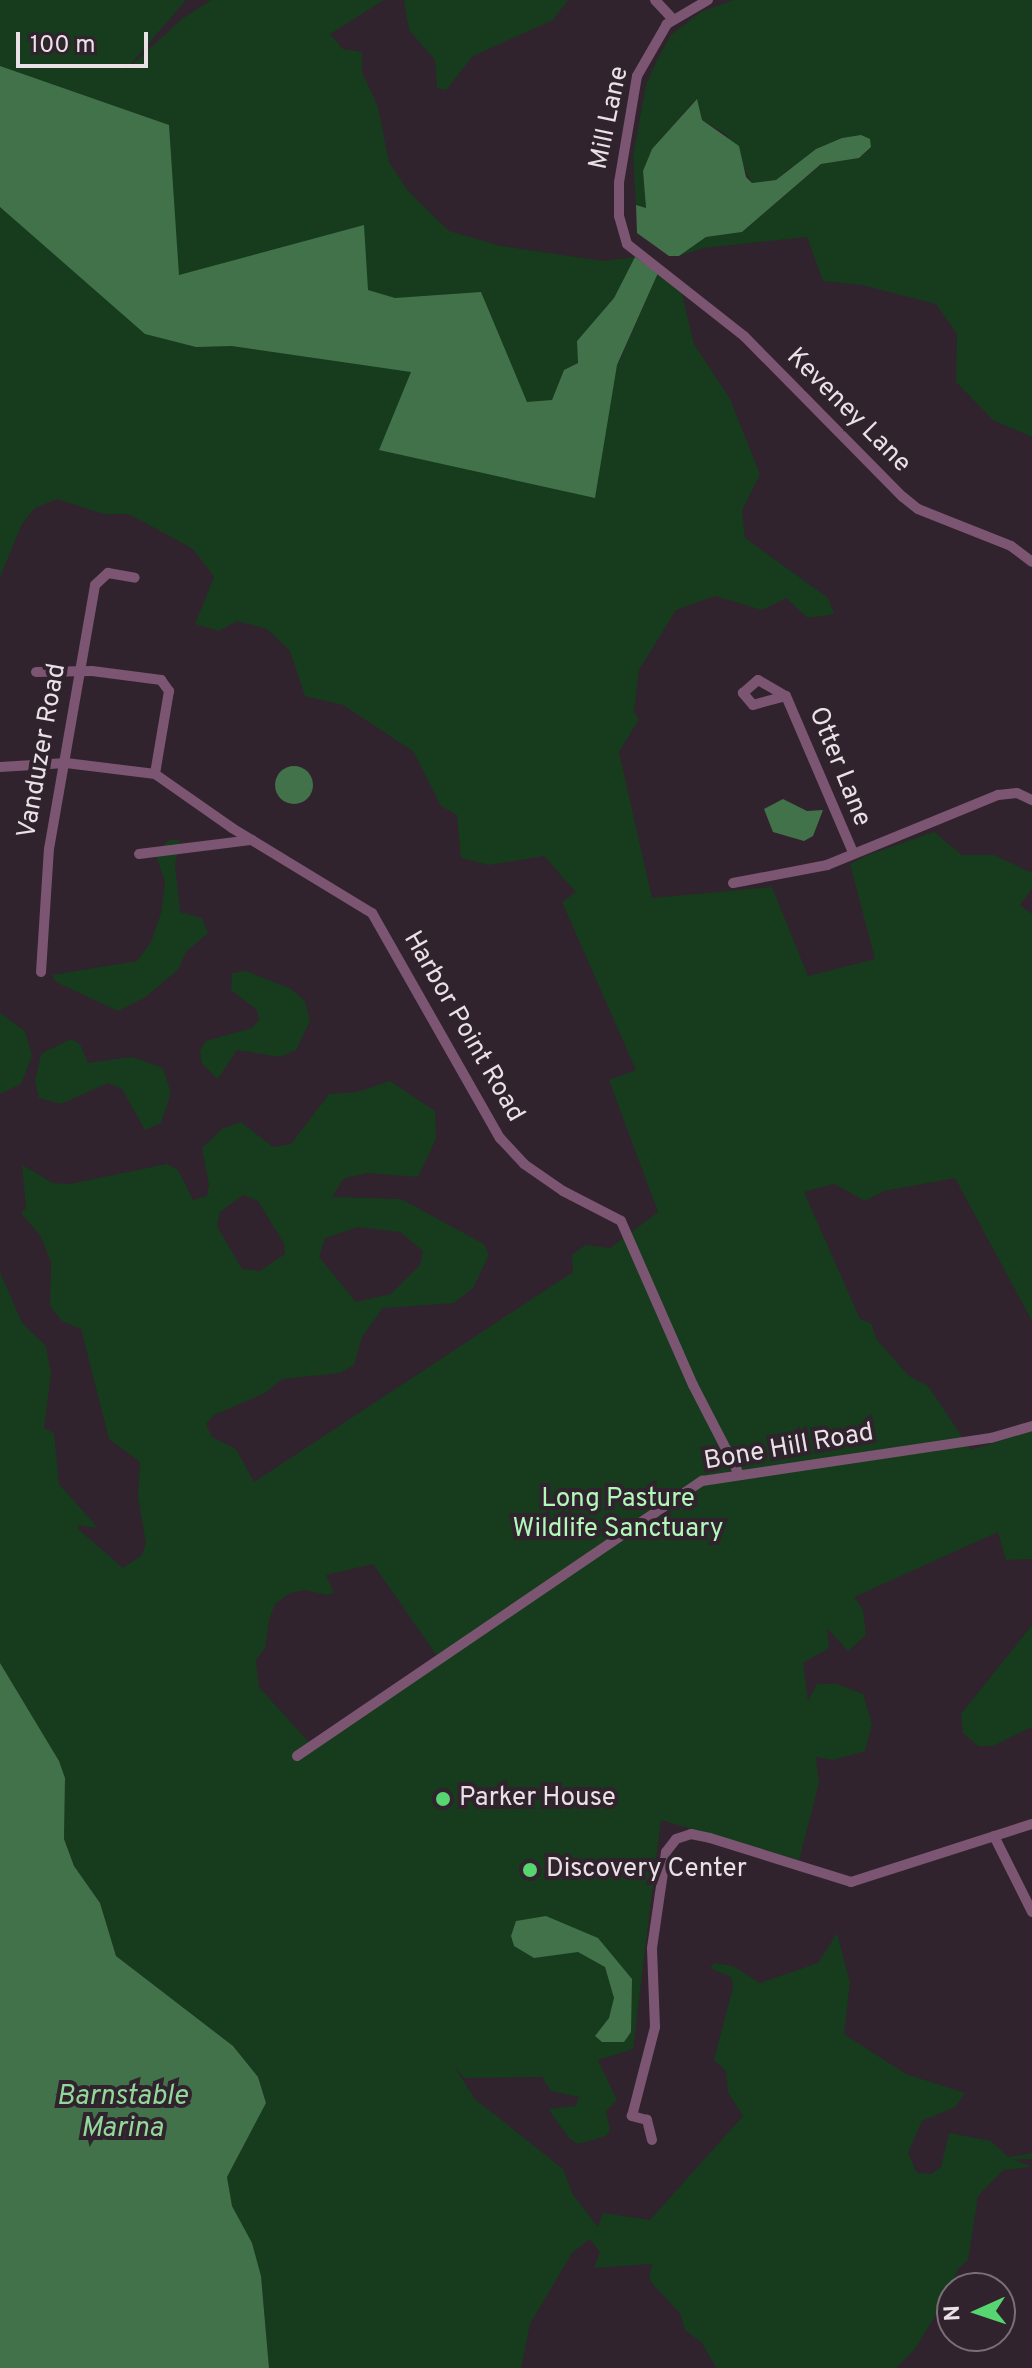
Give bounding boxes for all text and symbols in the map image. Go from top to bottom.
scale bar [20,16,152,66]
text: 100 m [30,31,96,61]
street label: Mill Lane [584,63,636,173]
street label: Keveney Lane [779,342,917,480]
street label: Vanduzer Road [12,661,74,841]
street label: Otter Lane [801,703,877,831]
street label: Harbor Point Road [396,926,530,1128]
street label: Bone Hill Road [702,1418,876,1478]
park label: Long Pasture Wildlife Sanctuary [513,1484,723,1546]
place label: Parker House [459,1783,616,1815]
marker: Parker House [434,1790,452,1808]
place label: Discovery Center [546,1854,747,1886]
marker: Discovery Center [521,1861,539,1879]
water label: Barnstable Marina [56,2080,188,2146]
north arrow [936,2272,1016,2352]
text: N [940,2305,967,2322]

